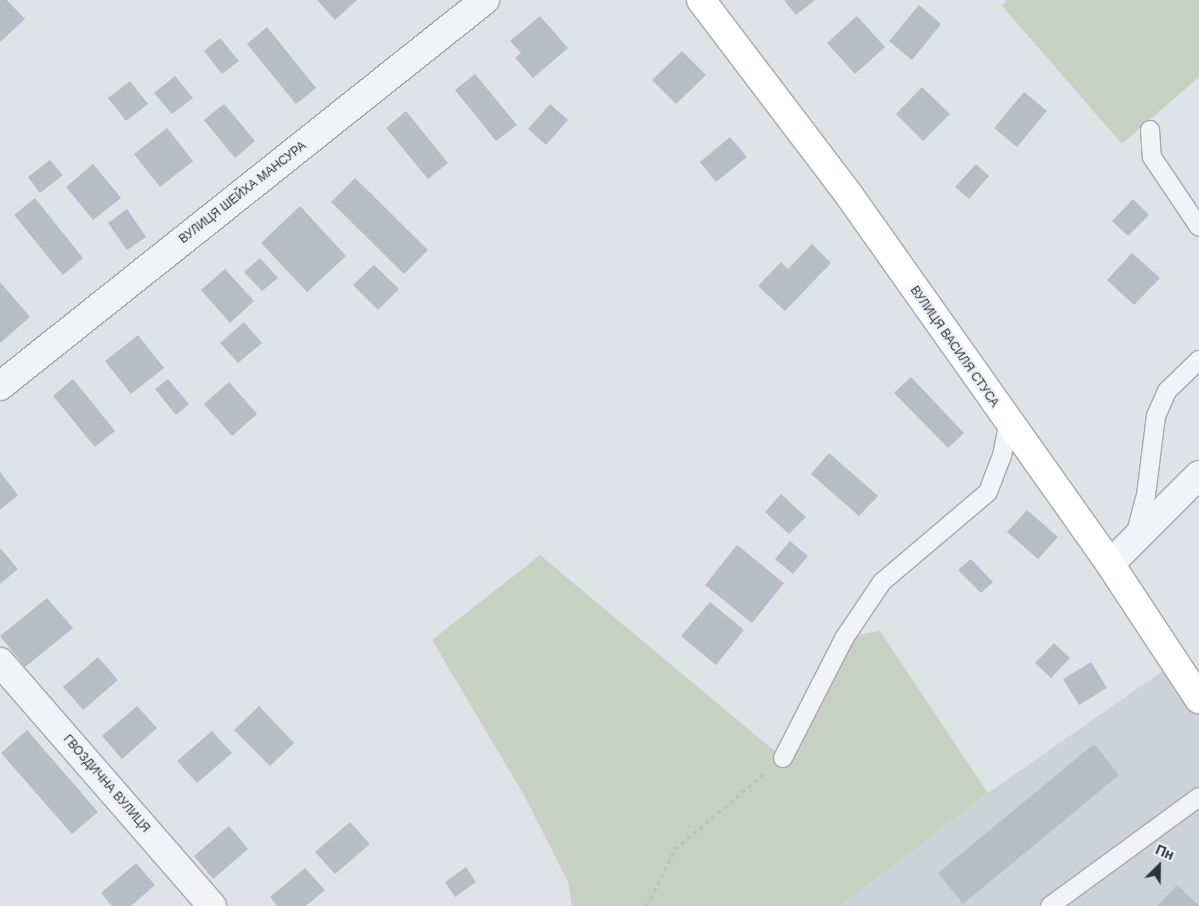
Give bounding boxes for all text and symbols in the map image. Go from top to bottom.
street label: ВУЛИЦЯ ШЕЙХА МАНСУРА [177,139,309,247]
street label: ВУЛИЦЯ ВАСИЛЯ СТУСА [907,284,1001,410]
street label: ГВОЗДИЧНА ВУЛИЦЯ [60,732,152,836]
north arrow [1134,841,1184,891]
text: Пн [1153,841,1177,863]

